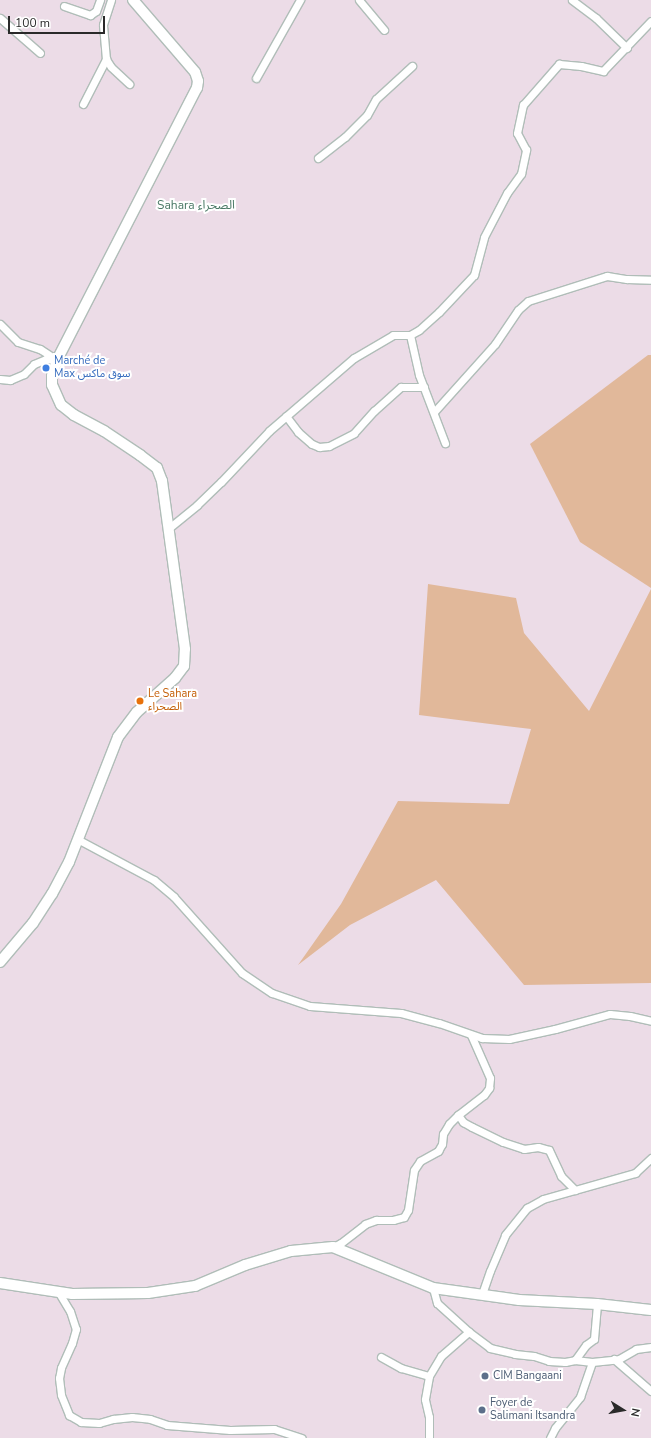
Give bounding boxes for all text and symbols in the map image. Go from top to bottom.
scale bar [10,8,107,34]
text: 100 m [15,15,50,31]
district label: Sahara الصحراء [157,199,235,213]
place label: Marché de Max سوق ماكس [54,355,130,381]
marker: Marché de Max سوق ماكس [41,363,51,373]
place label: Le Sahara الصحراء [148,688,197,714]
marker: Le Sahara الصحراء [135,696,145,706]
place label: CIM Bangaani [493,1369,562,1383]
marker: CIM Bangaani [480,1371,490,1381]
north arrow [603,1390,643,1430]
place label: Foyer de Salimani Itsandra [490,1397,575,1423]
marker: Foyer de Salimani Itsandra [477,1405,487,1415]
text: N [627,1407,643,1418]

